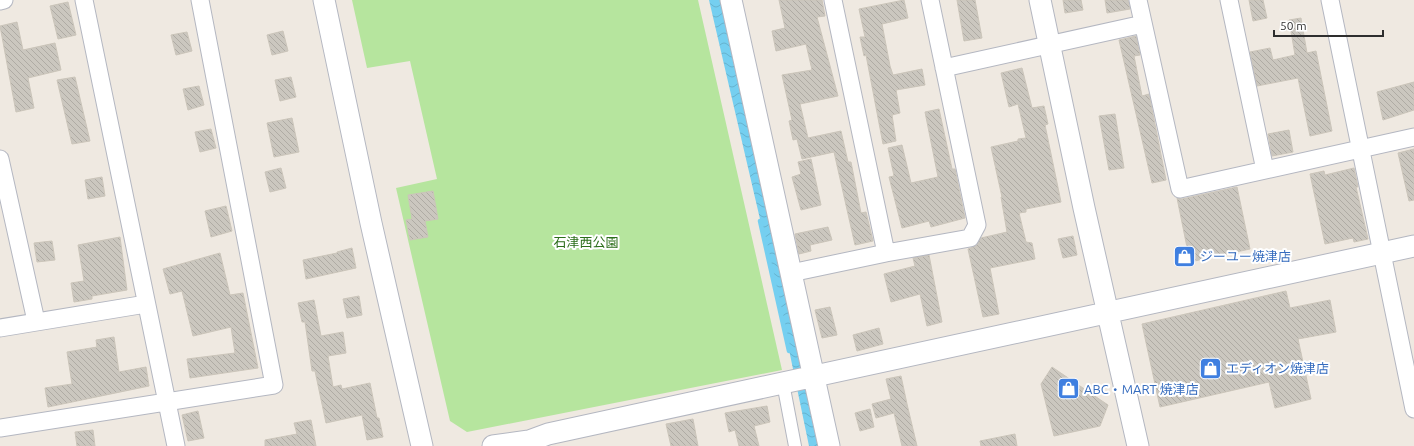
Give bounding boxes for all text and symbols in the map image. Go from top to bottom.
scale bar [1274,12,1383,38]
text: 50 m [1280,19,1307,32]
park label: 石津西公園 [553,235,619,249]
shop icon: ジーユー焼津店 [1171,243,1197,269]
place label: ジーユー焼津店 [1200,249,1291,263]
shop icon: エディオン焼津店 [1197,355,1223,381]
place label: エディオン焼津店 [1226,361,1329,375]
shop icon: ABC・MART 焼津店 [1055,376,1081,402]
place label: ABC・MART 焼津店 [1084,382,1199,396]

